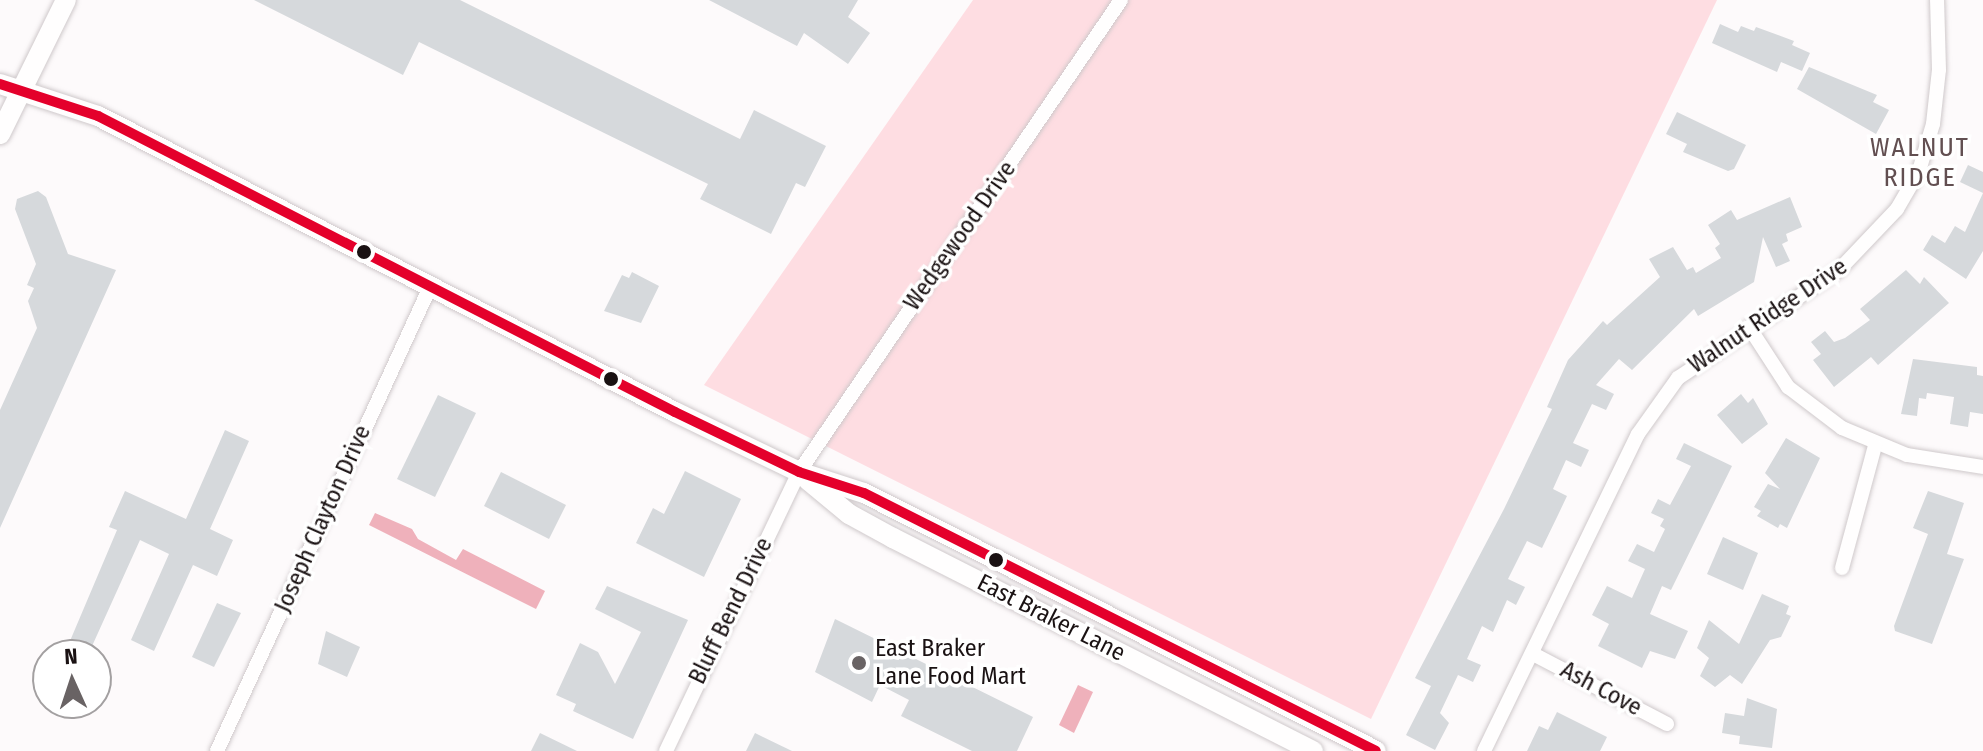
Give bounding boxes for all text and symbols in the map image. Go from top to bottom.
district label: WALNUT RIDGE [1870,132,1970,194]
street label: Wedgewood Drive [898,156,1022,316]
unlabelled marker [356,244,372,260]
street label: Walnut Ridge Drive [1683,252,1853,380]
unlabelled marker [603,371,619,387]
street label: Joseph Clayton Drive [269,421,377,617]
street label: Bluff Bend Drive [683,533,779,689]
unlabelled marker [988,552,1004,568]
street label: East Braker Lane [972,568,1130,668]
place label: East Braker Lane Food Mart [875,635,1026,691]
north arrow [32,639,112,719]
text: N [64,643,78,670]
marker: East Braker Lane Food Mart [850,654,868,672]
street label: Ash Cove [1555,656,1647,722]

